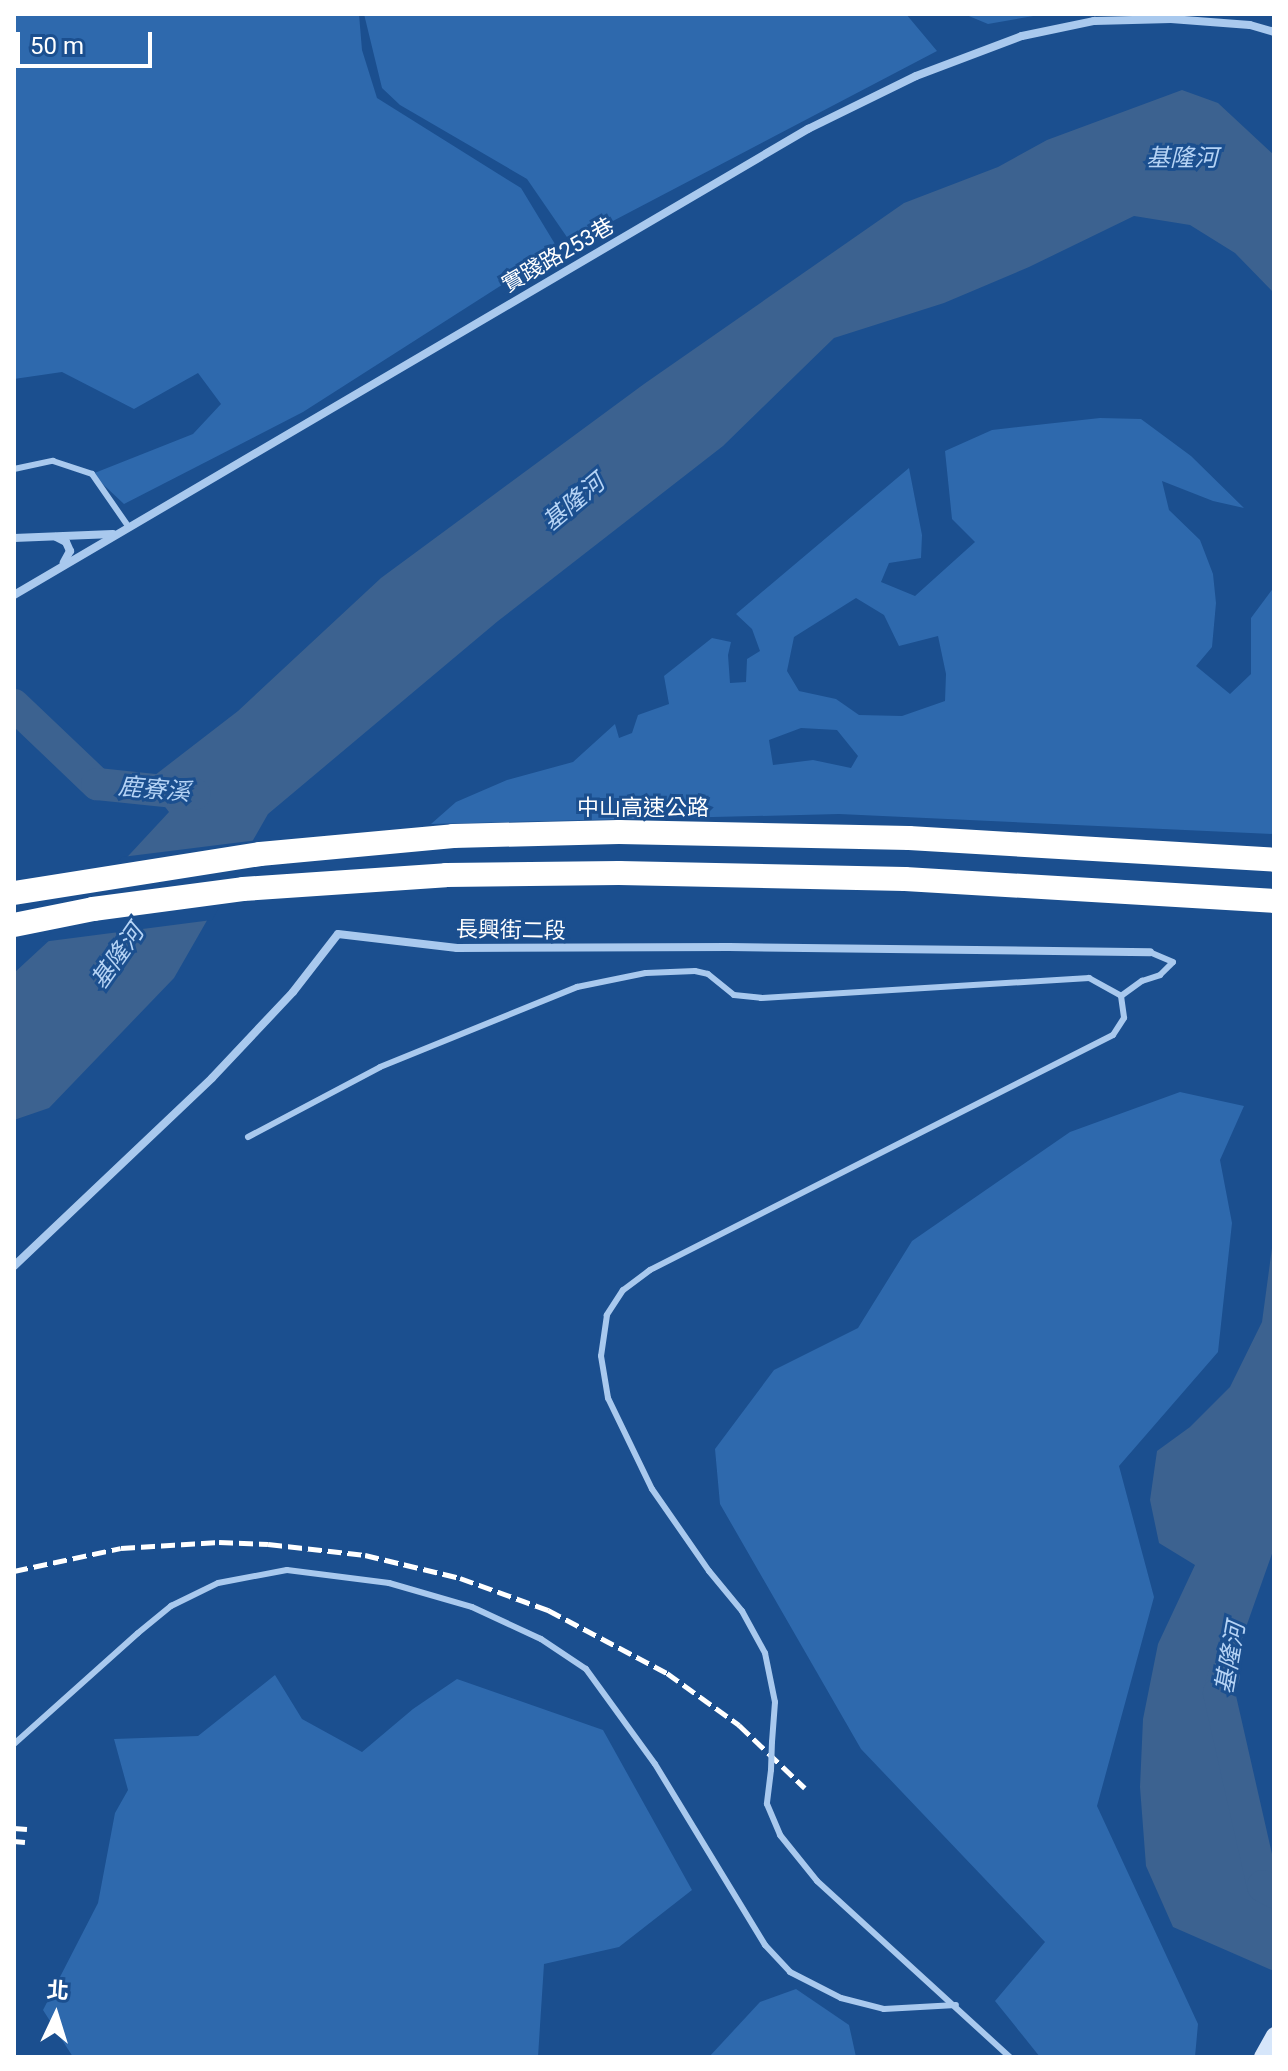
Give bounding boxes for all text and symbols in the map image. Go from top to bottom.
scale bar [20,16,156,66]
text: 50 m [30,32,84,60]
water label: 基隆河 [1146,145,1218,173]
street label: 實踐路253巷 [497,212,619,298]
water label: 基隆河 [537,469,611,537]
water label: 鹿寮溪 [117,773,191,807]
street label: 中山高速公路 [577,795,709,821]
street label: 長興街二段 [456,916,566,944]
water label: 基隆河 [86,919,150,995]
water label: 基隆河 [1211,1620,1251,1696]
north arrow [16,1975,96,2055]
text: 北 [46,1977,70,2004]

